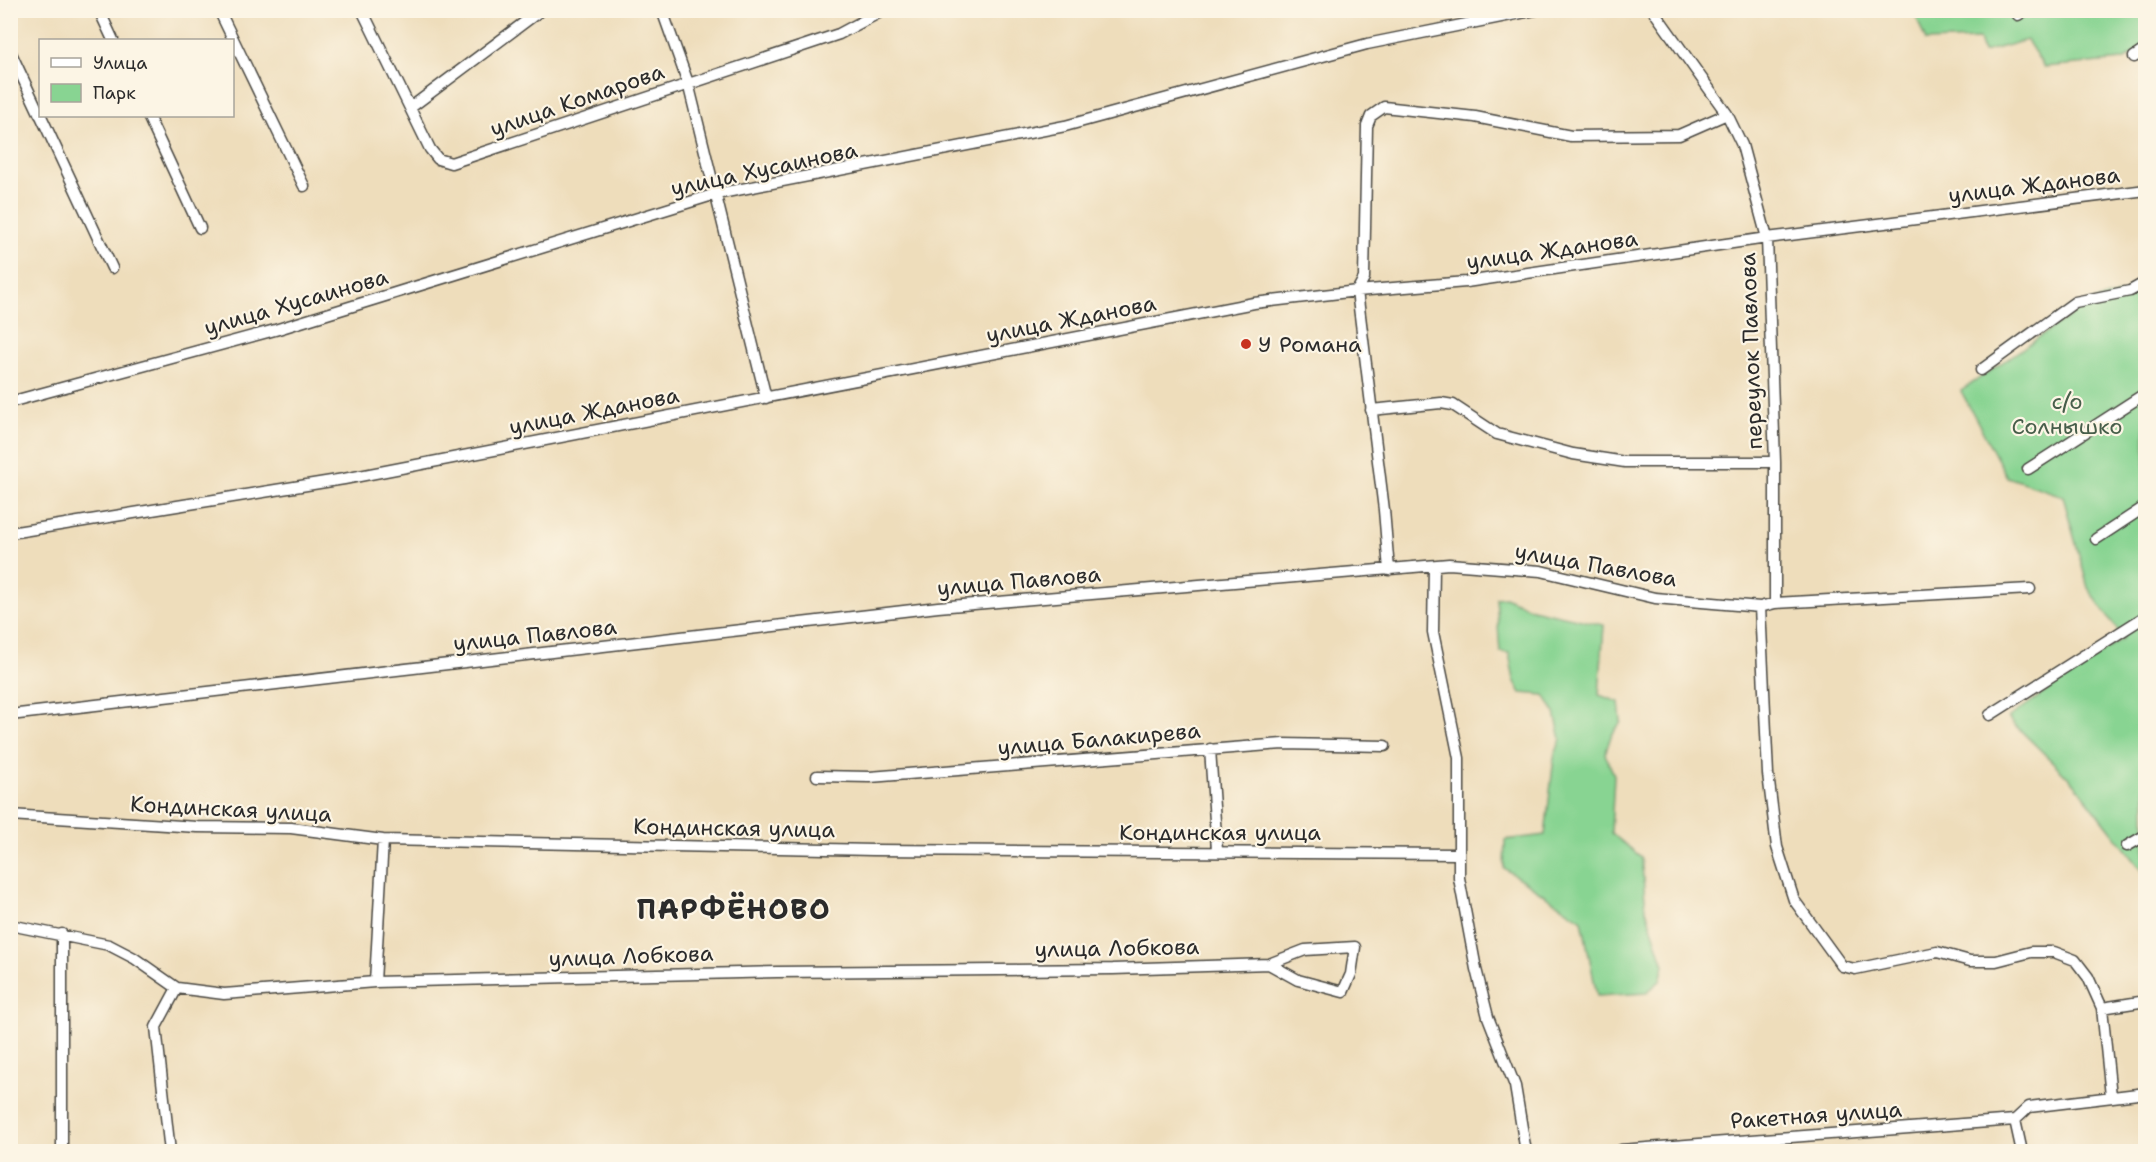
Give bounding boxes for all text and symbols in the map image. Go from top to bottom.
legend [39,39,234,117]
text: Улица [93,51,147,75]
street label: улица Комарова [486,57,668,143]
text: Парк [93,81,136,105]
street label: улица Хусаинова [668,135,860,203]
street label: улица Жданова [1947,160,2122,210]
street label: улица Жданова [1464,224,1640,276]
street label: переулок Павлова [1733,252,1769,450]
street label: улица Хусаинова [201,262,392,342]
street label: улица Жданова [983,288,1159,350]
place label: У Романа [1258,330,1362,359]
marker: У Романа [1239,337,1253,351]
street label: улица Жданова [506,380,682,442]
park label: с/о Солнышко [2011,387,2123,441]
street label: улица Павлова [1513,536,1680,594]
street label: улица Павлова [936,559,1102,603]
street label: улица Павлова [452,612,619,658]
street label: улица Балакирева [996,716,1202,762]
street label: Кондинская улица [129,789,333,829]
street label: Кондинская улица [633,812,836,844]
street label: Кондинская улица [1119,818,1321,847]
district label: ПАРФЁНОВО [637,890,831,928]
street label: улица Лобкова [1034,932,1200,964]
street label: улица Лобкова [548,939,714,973]
street label: Ракетная улица [1729,1095,1903,1135]

